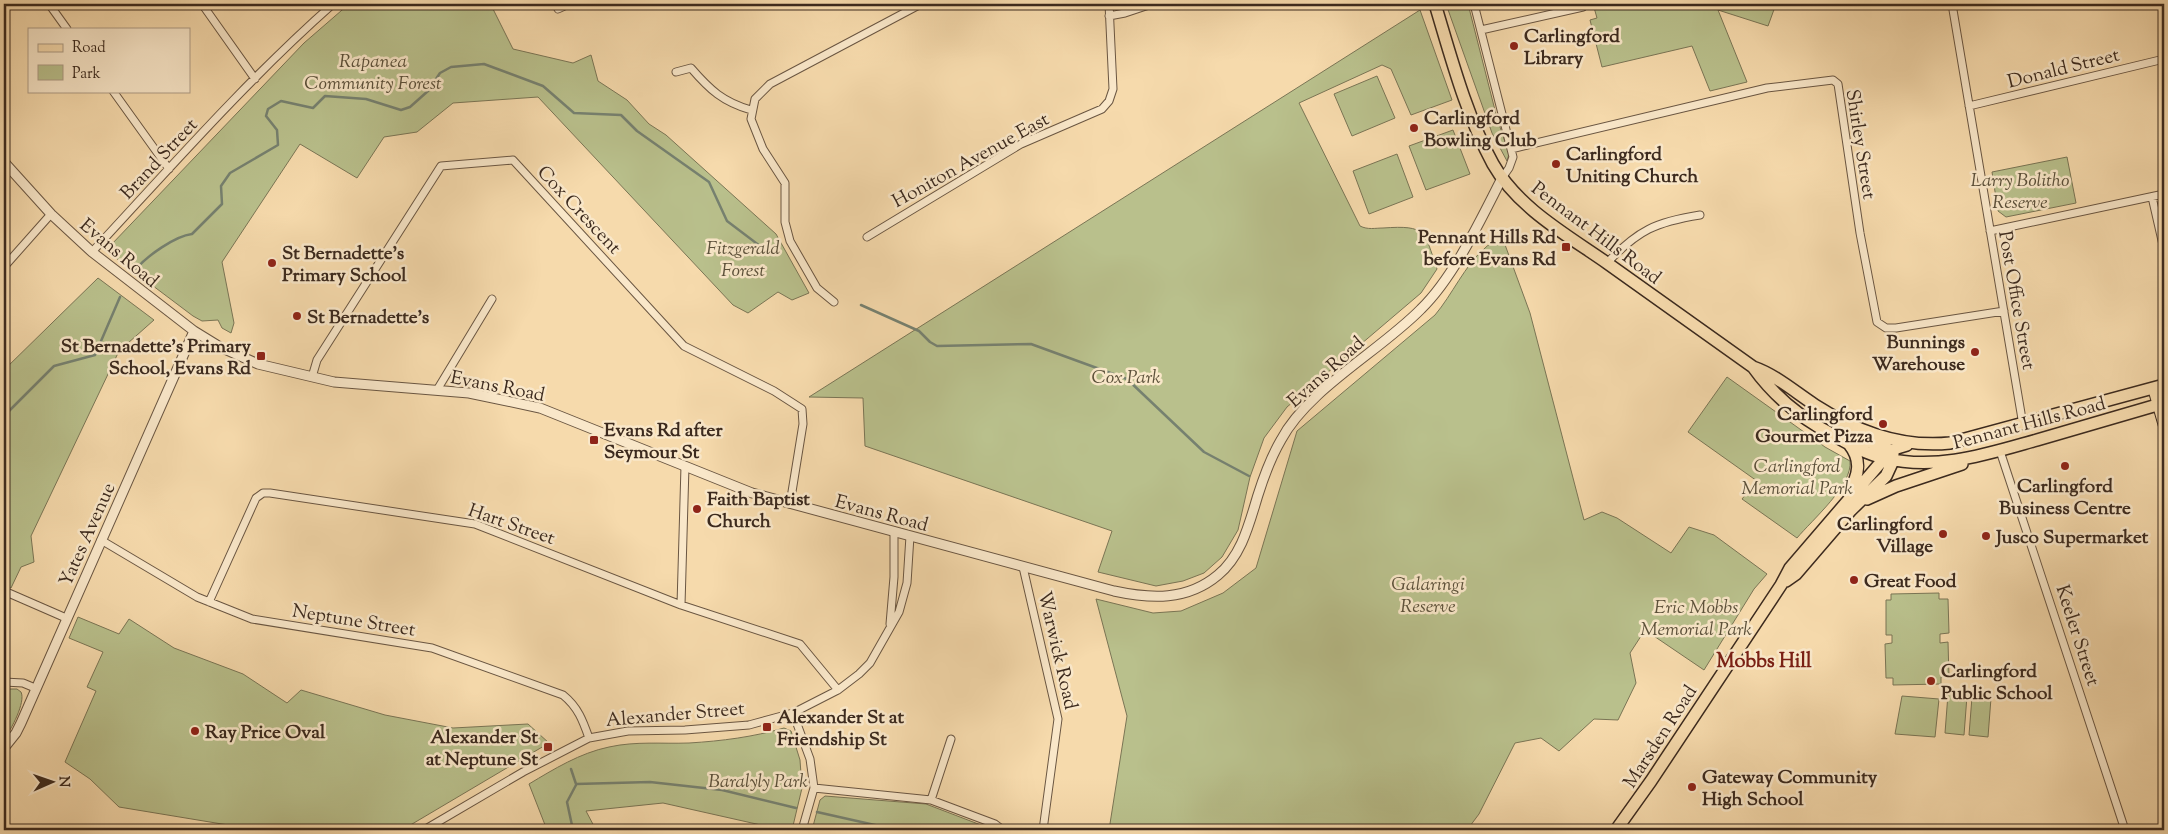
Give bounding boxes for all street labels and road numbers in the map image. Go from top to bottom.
street label: Donald Street [2005,42,2123,96]
street label: Shirley Street [1838,87,1882,202]
street label: Honiton Avenue East [888,107,1055,216]
street label: Brand Street [115,113,205,206]
street label: Cox Crescent [530,160,627,262]
street label: Pennant Hills Road [1525,176,1666,292]
street label: Evans Road [73,213,164,295]
street label: Post Office Street [1990,229,2041,372]
street label: Evans Road [1282,331,1371,415]
street label: Evans Road [448,365,547,410]
street label: Pennant Hills Road [1950,391,2109,458]
street label: Yates Avenue [53,479,123,591]
street label: Evans Road [832,489,931,540]
street label: Hart Street [464,498,559,553]
street label: Keeler Street [2048,582,2106,690]
street label: Warwick Road [1030,589,1083,713]
street label: Neptune Street [290,598,418,645]
street label: Marsden Road [1618,680,1705,794]
street label: Alexander Street [605,696,746,735]

